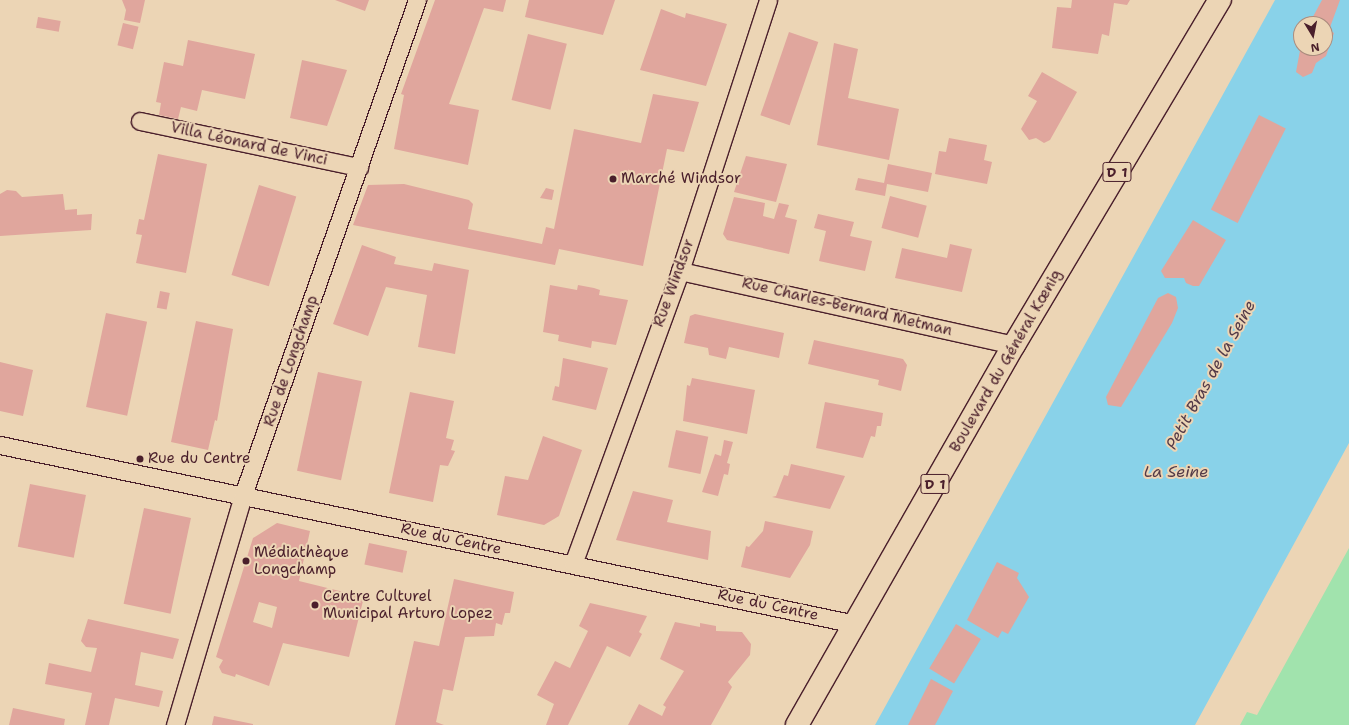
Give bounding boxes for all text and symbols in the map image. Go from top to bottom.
north arrow [1293,16,1333,56]
text: N [1309,39,1321,55]
street label: Villa Léonard de Vinci [169,119,329,169]
road number: D 1 [1102,160,1132,184]
place label: Marché Windsor [621,170,741,188]
marker: Marché Windsor [608,174,618,184]
street label: Rue Windsor [650,237,698,329]
street label: Boulevard du Général Kœnig [946,266,1066,456]
street label: Rue Charles-Bernard Metman [740,274,954,340]
street label: Rue de Longchamp [260,293,322,429]
water label: Petit Bras de la Seine [1162,297,1260,453]
place label: Rue du Centre [148,450,251,468]
marker: Rue du Centre [135,454,145,464]
water label: La Seine [1144,462,1208,482]
road number: D 1 [920,472,950,496]
street label: Rue du Centre [399,520,503,558]
place label: Médiathèque Longchamp [254,543,349,578]
marker: Médiathèque Longchamp [241,556,251,566]
street label: Rue du Centre [716,586,820,624]
place label: Centre Culturel Municipal Arturo Lopez [323,587,493,622]
marker: Centre Culturel Municipal Arturo Lopez [310,600,320,610]

